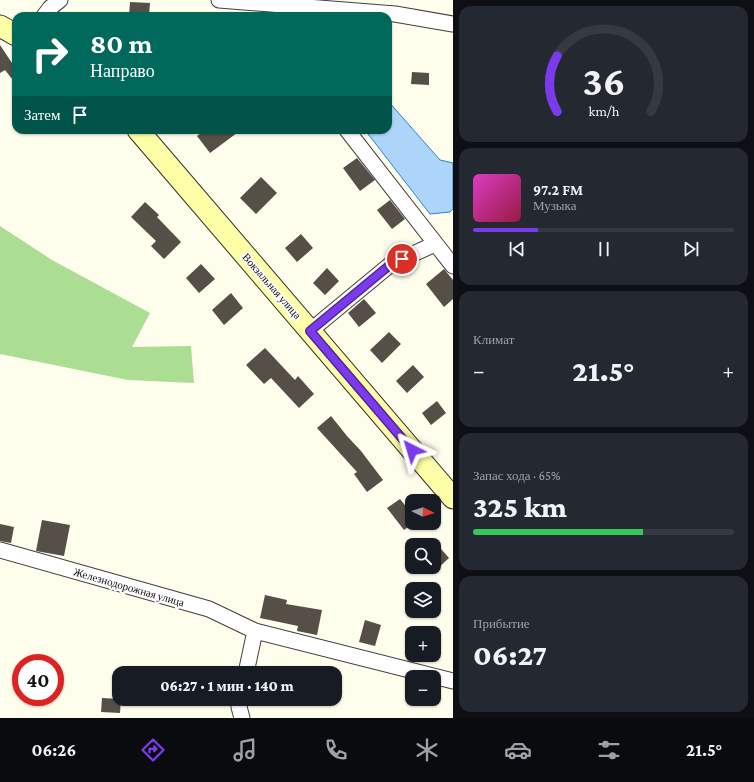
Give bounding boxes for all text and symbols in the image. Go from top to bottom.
icon: right [24,28,76,80]
text: 80 m [90,28,152,59]
text: 36 [582,58,625,104]
text: Направо [90,61,155,81]
text: km/h [588,103,619,119]
icon: arrive [69,104,91,126]
text: Затем [24,107,61,123]
text: 97.2 FM [533,182,583,198]
text: Музыка [533,198,577,213]
icon: previous [506,238,528,260]
icon: pause [593,238,615,260]
icon: next [680,238,702,260]
pin [385,242,419,276]
icon: arrive [391,248,413,270]
street label: Вокзальная улица [240,251,304,321]
text: Климат [473,332,514,347]
text: 21.5° [572,354,635,387]
text: − [473,358,485,383]
text: + [722,358,734,383]
position arrow [391,429,433,471]
text: Запас хода · 65% [473,468,561,483]
text: 325 km [473,490,567,523]
north arrow [405,494,441,530]
map controls [405,494,441,706]
button: search [405,538,441,574]
street label: Железнодорожная улица [72,565,186,609]
button: layers [405,582,441,618]
text: Прибытие [473,616,530,631]
button: + [405,626,441,662]
text: 06:27 [473,638,547,671]
speed limit sign: 40 [12,654,64,706]
button: − [405,670,441,706]
text: 06:27 · 1 мин · 140 m [160,678,294,694]
icon: directions [139,736,167,764]
icon: music [231,736,259,764]
icon: phone [322,736,350,764]
icon: climate [413,736,441,764]
icon: car [504,736,532,764]
icon: filters [595,736,623,764]
text: 06:26 [32,740,76,760]
text: 21.5° [686,740,722,760]

